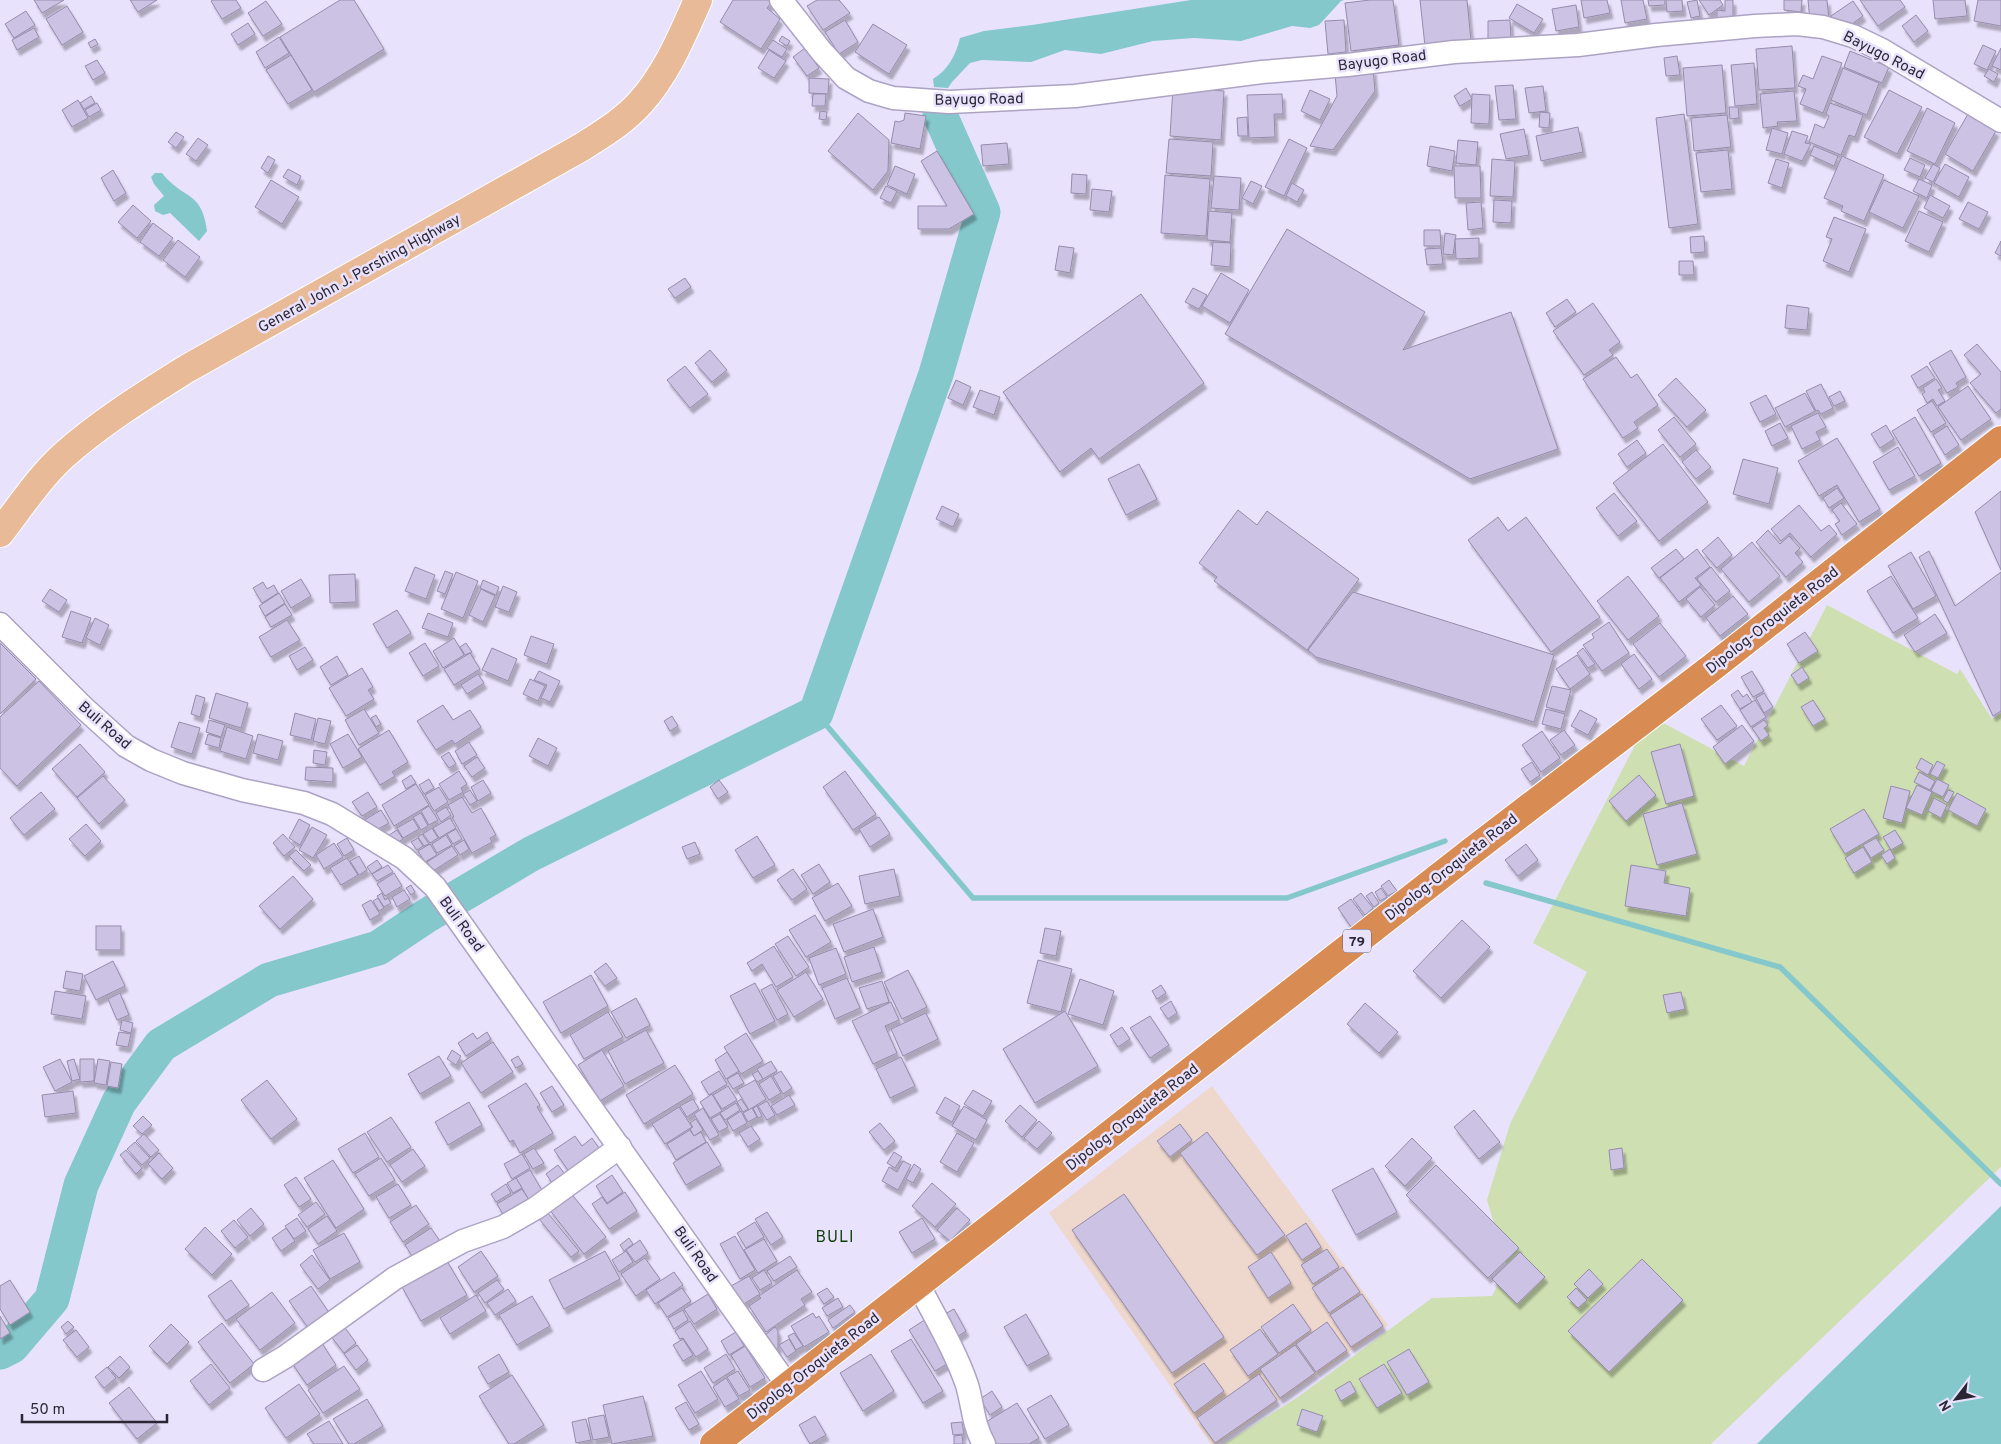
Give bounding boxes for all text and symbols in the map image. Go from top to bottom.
street label: Bayugo Road [1839,28,1927,85]
street label: Bayugo Road [1337,47,1428,76]
street label: Bayugo Road [934,90,1024,111]
street label: General John J. Pershing Highway [255,211,464,338]
street label: Dipolog-Oroquieta Road [1703,563,1843,679]
street label: Buli Road [74,698,135,754]
street label: Dipolog-Oroquieta Road [1382,810,1522,926]
street label: Buli Road [434,893,487,956]
road number: 79 [1343,929,1371,952]
street label: Dipolog-Oroquieta Road [1063,1060,1203,1176]
street label: Buli Road [669,1223,721,1287]
district label: BULI [816,1228,854,1248]
street label: Dipolog-Oroquieta Road [744,1309,884,1425]
north arrow [1931,1374,1981,1424]
scale bar [22,1392,168,1424]
text: N [1936,1396,1956,1414]
text: 50 m [30,1401,65,1420]

